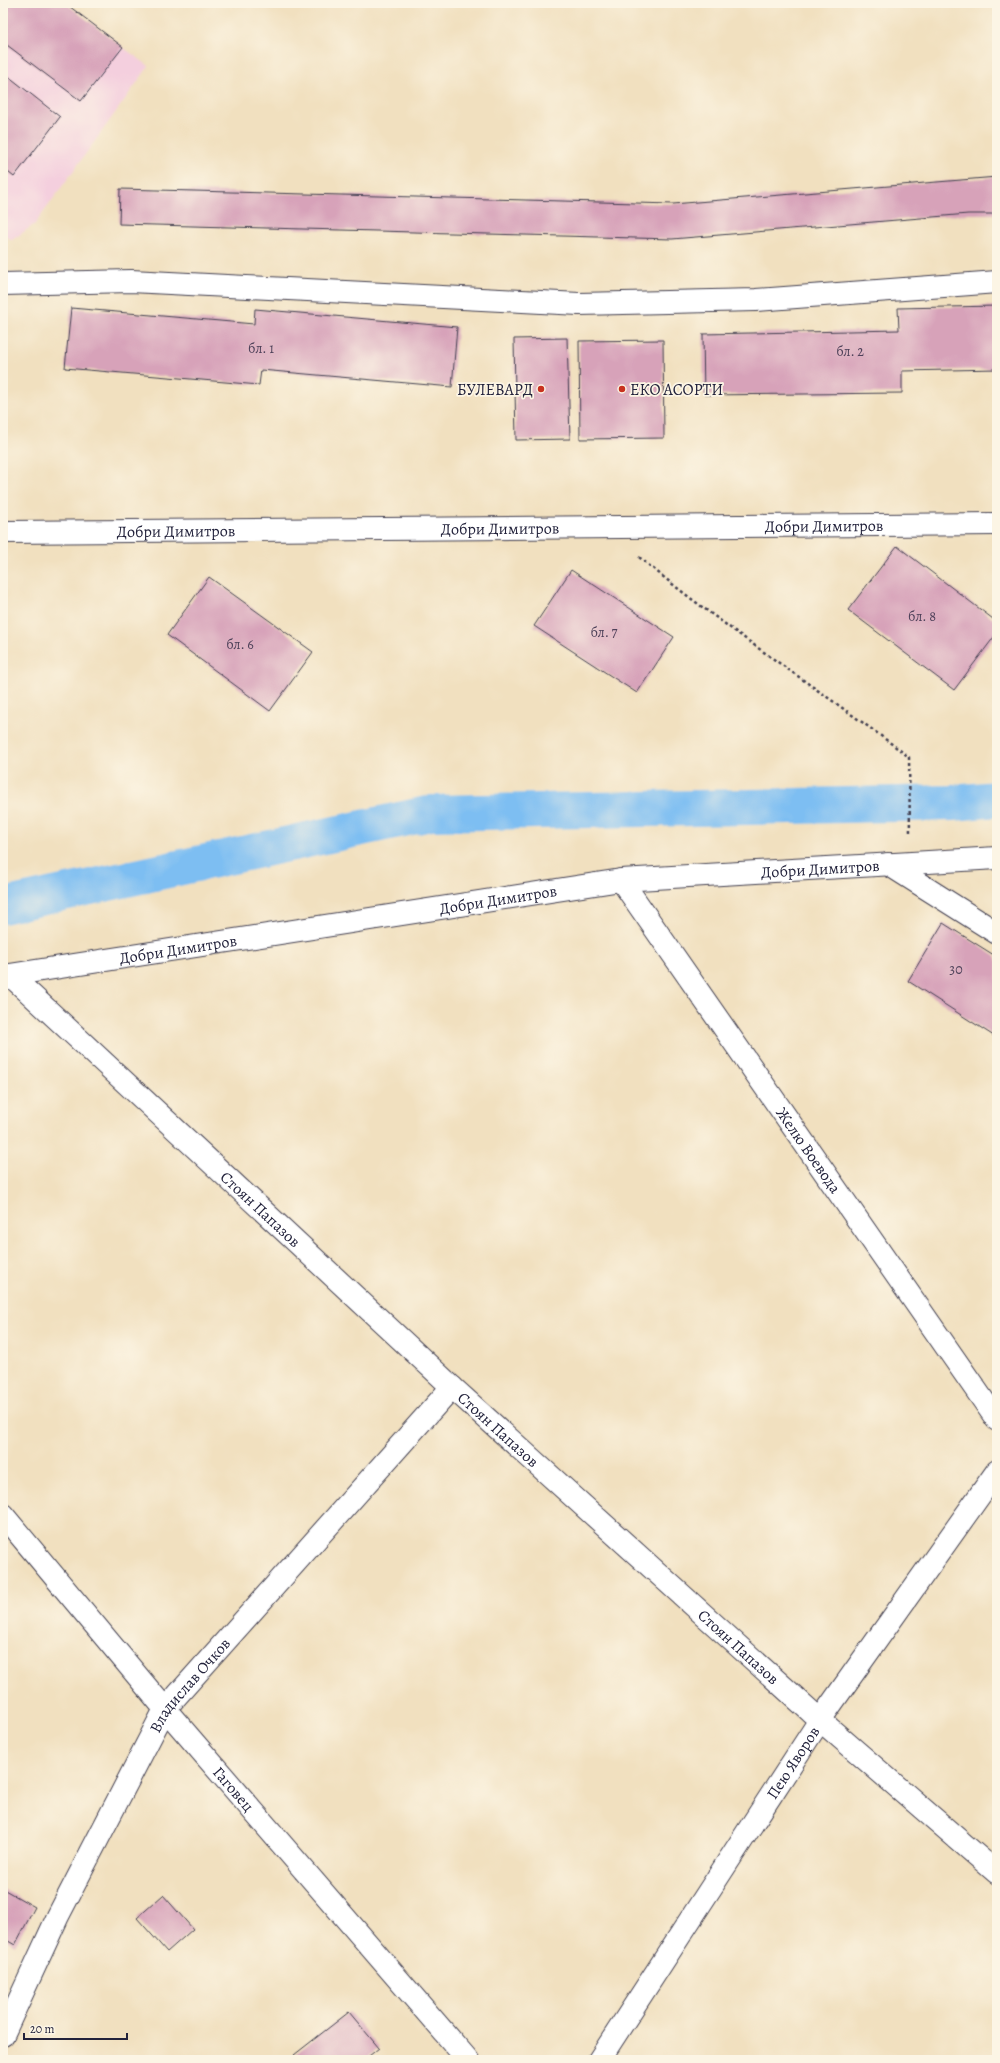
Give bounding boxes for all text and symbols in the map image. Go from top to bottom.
house number: бл. 1 [248,339,274,358]
house number: бл. 2 [836,342,864,361]
place label: БУЛЕВАРД [457,379,533,401]
place label: ЕКО АСОРТИ [630,379,723,401]
marker: БУЛЕВАРД [536,384,546,394]
marker: ЕКО АСОРТИ [617,384,627,394]
street label: Добри Димитров [765,515,883,538]
street label: Добри Димитров [441,518,559,540]
street label: Добри Димитров [117,520,235,543]
house number: бл. 8 [908,607,936,626]
house number: бл. 7 [591,623,618,642]
house number: бл. 6 [226,635,254,654]
street label: Добри Димитров [760,855,880,884]
street label: Добри Димитров [438,880,559,920]
street label: Добри Димитров [118,930,238,970]
house number: 30 [949,960,963,979]
street label: Желю Воевода [771,1103,846,1198]
street label: Стоян Папазов [215,1167,305,1253]
street label: Стоян Папазов [452,1387,543,1472]
street label: Стоян Папазов [693,1605,784,1690]
street label: Владислав Очков [145,1633,236,1737]
street label: Пею Яворов [762,1722,825,1804]
street label: Гаговец [207,1762,259,1817]
scale bar [24,2015,127,2041]
text: 20 m [30,2021,54,2037]

